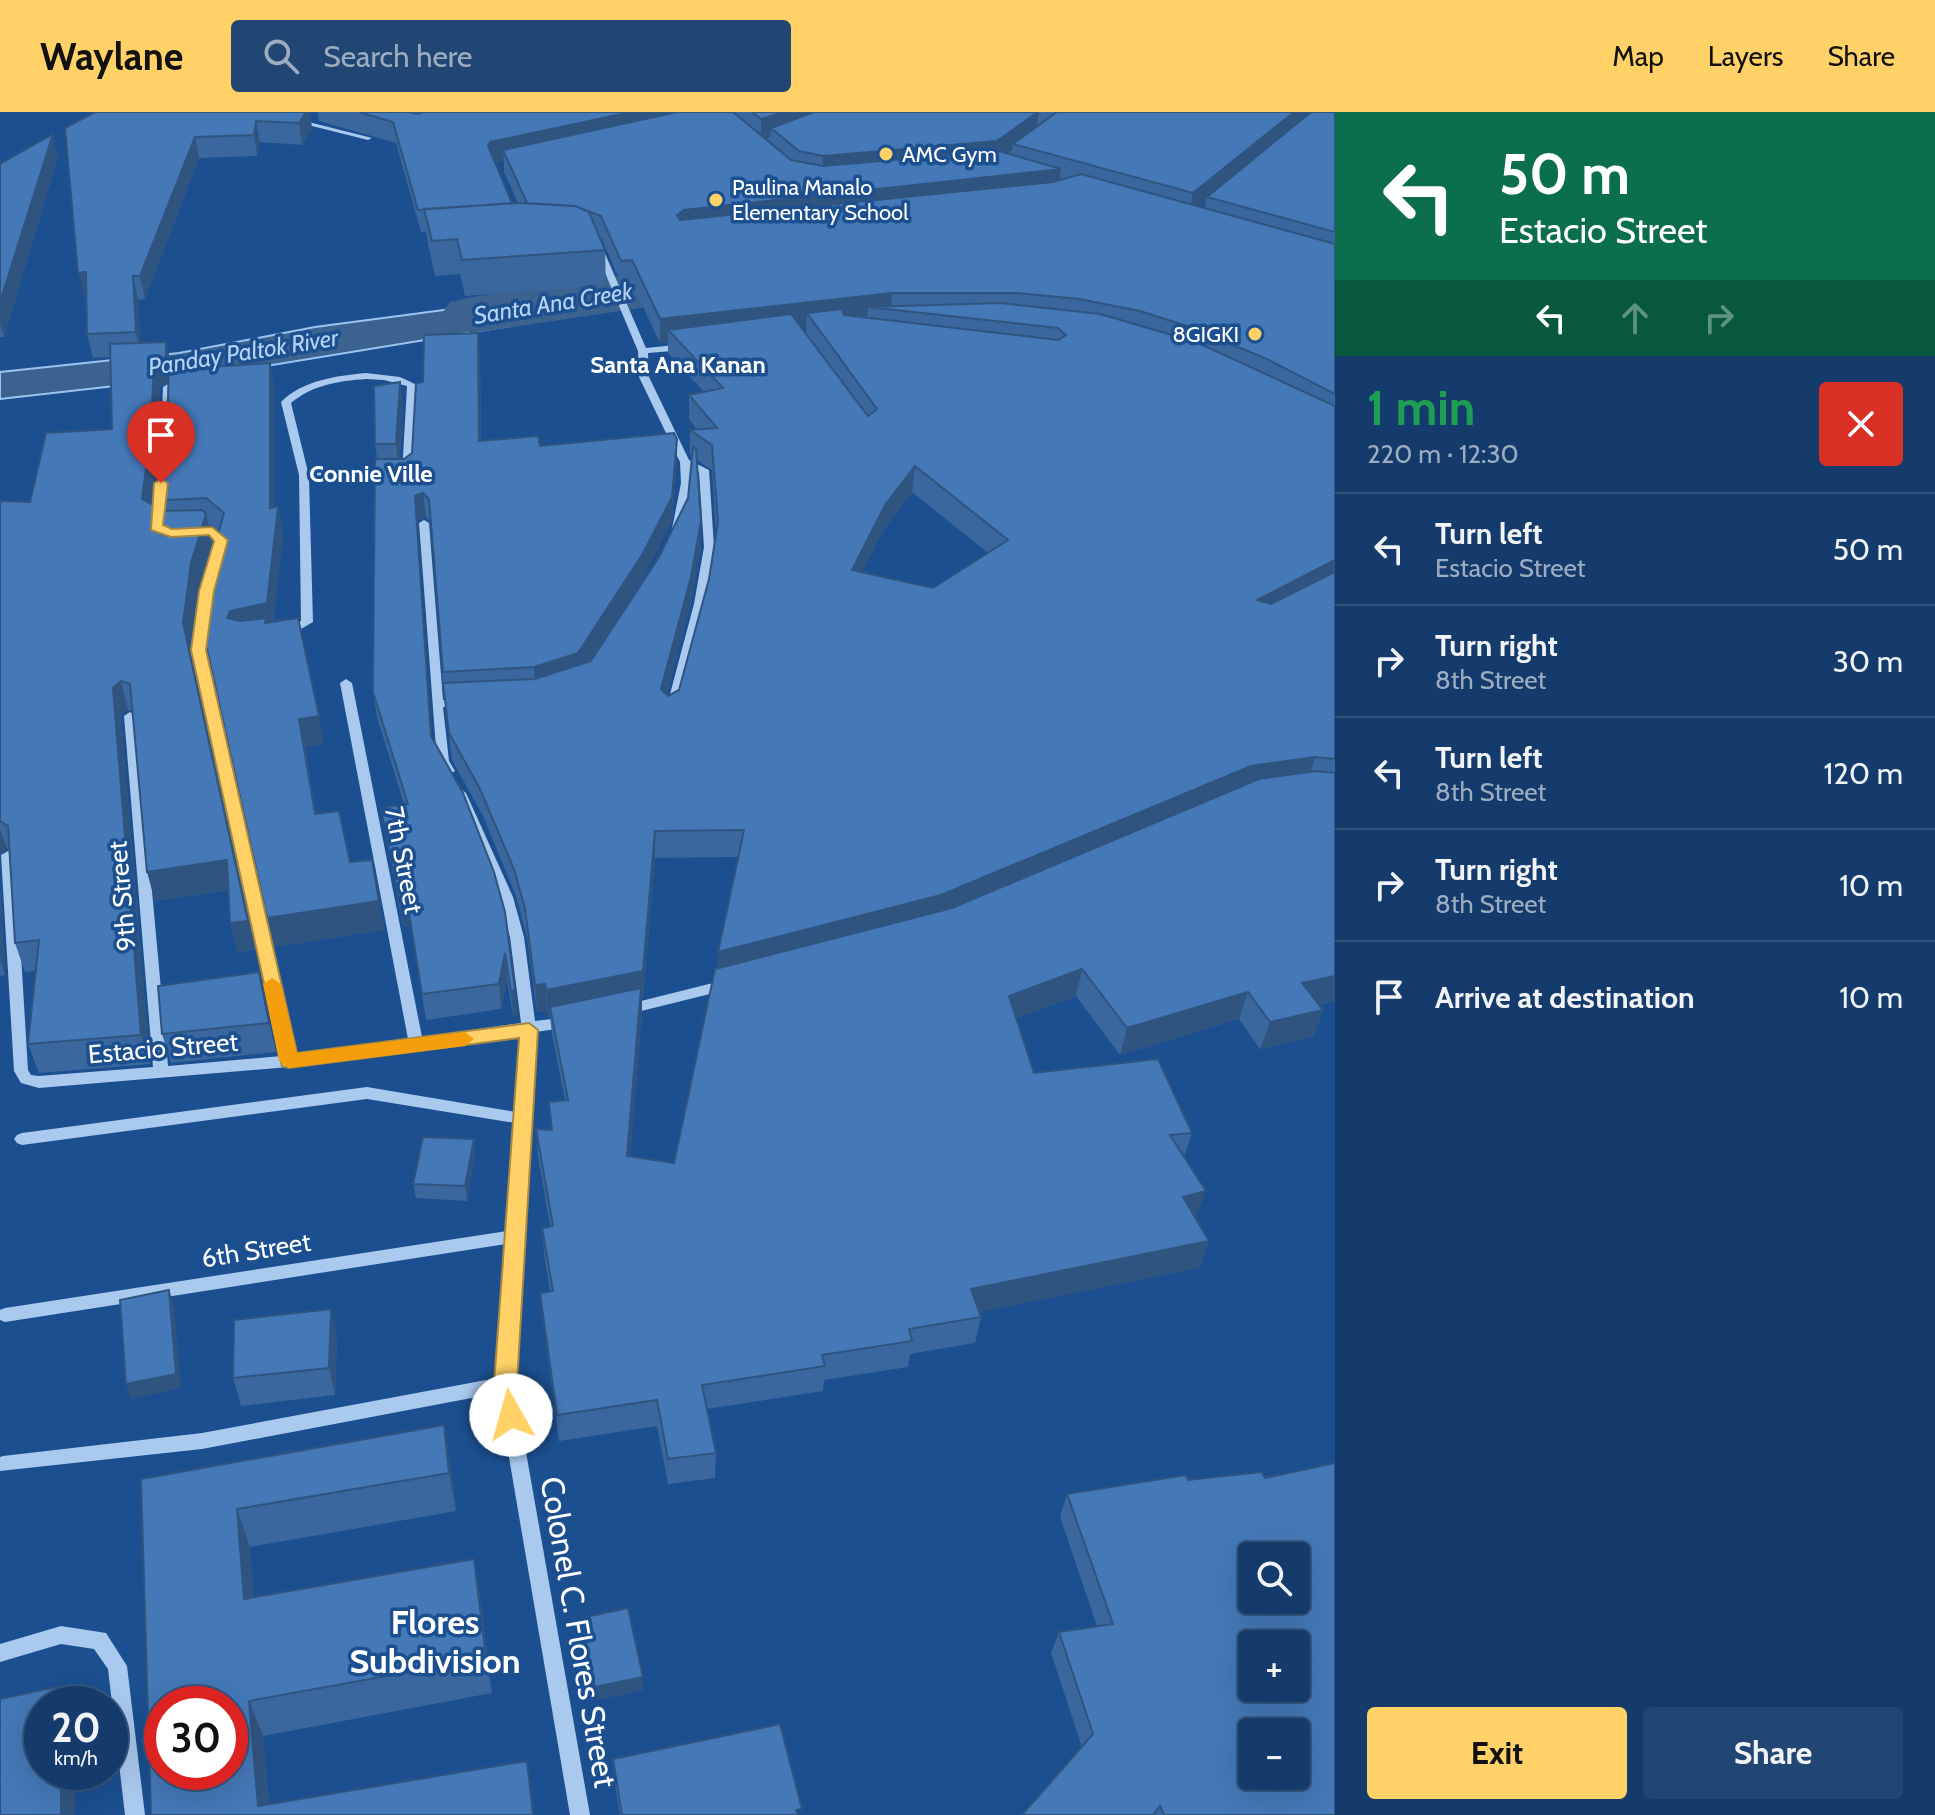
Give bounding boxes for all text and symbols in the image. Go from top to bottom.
search box [231,20,791,92]
text: Waylane [40,33,183,80]
icon: search [259,34,303,78]
text: Search here [323,38,472,75]
text: Map [1612,39,1664,73]
text: Layers [1708,39,1783,73]
text: Share [1827,39,1895,73]
text: 50 m [1499,140,1630,208]
place label: AMC Gym [902,141,997,168]
icon: left [1367,144,1471,248]
marker: AMC Gym [877,145,895,163]
place label: Paulina Manalo Elementary School [732,174,909,226]
marker: Paulina Manalo Elementary School [707,191,725,209]
text: Estacio Street [1499,208,1707,252]
water label: Santa Ana Creek [472,276,635,330]
icon: left [1529,296,1573,340]
icon: ahead [1613,296,1657,340]
icon: right [1697,296,1741,340]
place label: 8GIGKI [1172,321,1239,348]
water label: Panday Paltok River [146,322,342,381]
marker: 8GIGKI [1246,325,1264,343]
district label: Santa Ana Kanan [590,350,766,379]
text: 1 min [1367,379,1475,437]
button: close [1819,382,1903,466]
pin [127,401,195,483]
icon: arrive [139,413,183,457]
text: 220 m · 12:30 [1367,438,1519,470]
district label: Connie Ville [309,459,433,488]
text: Turn left [1435,515,1543,552]
icon: left [1367,527,1411,571]
text: 50 m [1833,531,1903,568]
text: Estacio Street [1435,552,1586,584]
text: Turn right [1435,627,1558,664]
icon: right [1367,639,1411,683]
text: 30 m [1833,643,1903,680]
text: 8th Street [1435,664,1546,696]
text: Turn left [1435,739,1543,776]
icon: left [1367,751,1411,795]
text: 120 m [1823,755,1903,792]
text: 8th Street [1435,776,1546,808]
street label: 7th Street [378,804,430,917]
street label: 9th Street [101,839,143,952]
text: Turn right [1435,851,1558,888]
icon: right [1367,863,1411,907]
text: 10 m [1839,867,1903,904]
text: 8th Street [1435,888,1546,920]
icon: arrive [1367,975,1411,1019]
text: Arrive at destination [1435,979,1695,1016]
text: 10 m [1839,979,1903,1016]
street label: Estacio Street [87,1025,240,1071]
street label: 6th Street [199,1226,313,1274]
position arrow [469,1373,553,1457]
street label: Colonel C. Flores Street [532,1474,626,1791]
map controls [1238,1542,1310,1790]
button: search [1238,1542,1310,1614]
district label: Flores Subdivision [350,1601,521,1682]
button: + [1238,1630,1310,1702]
speed limit sign: 30 [144,1686,248,1790]
text: 20 [51,1703,101,1752]
button: Exit [1367,1707,1627,1799]
button: Share [1643,1707,1903,1799]
button: − [1238,1718,1310,1790]
text: km/h [54,1746,98,1770]

